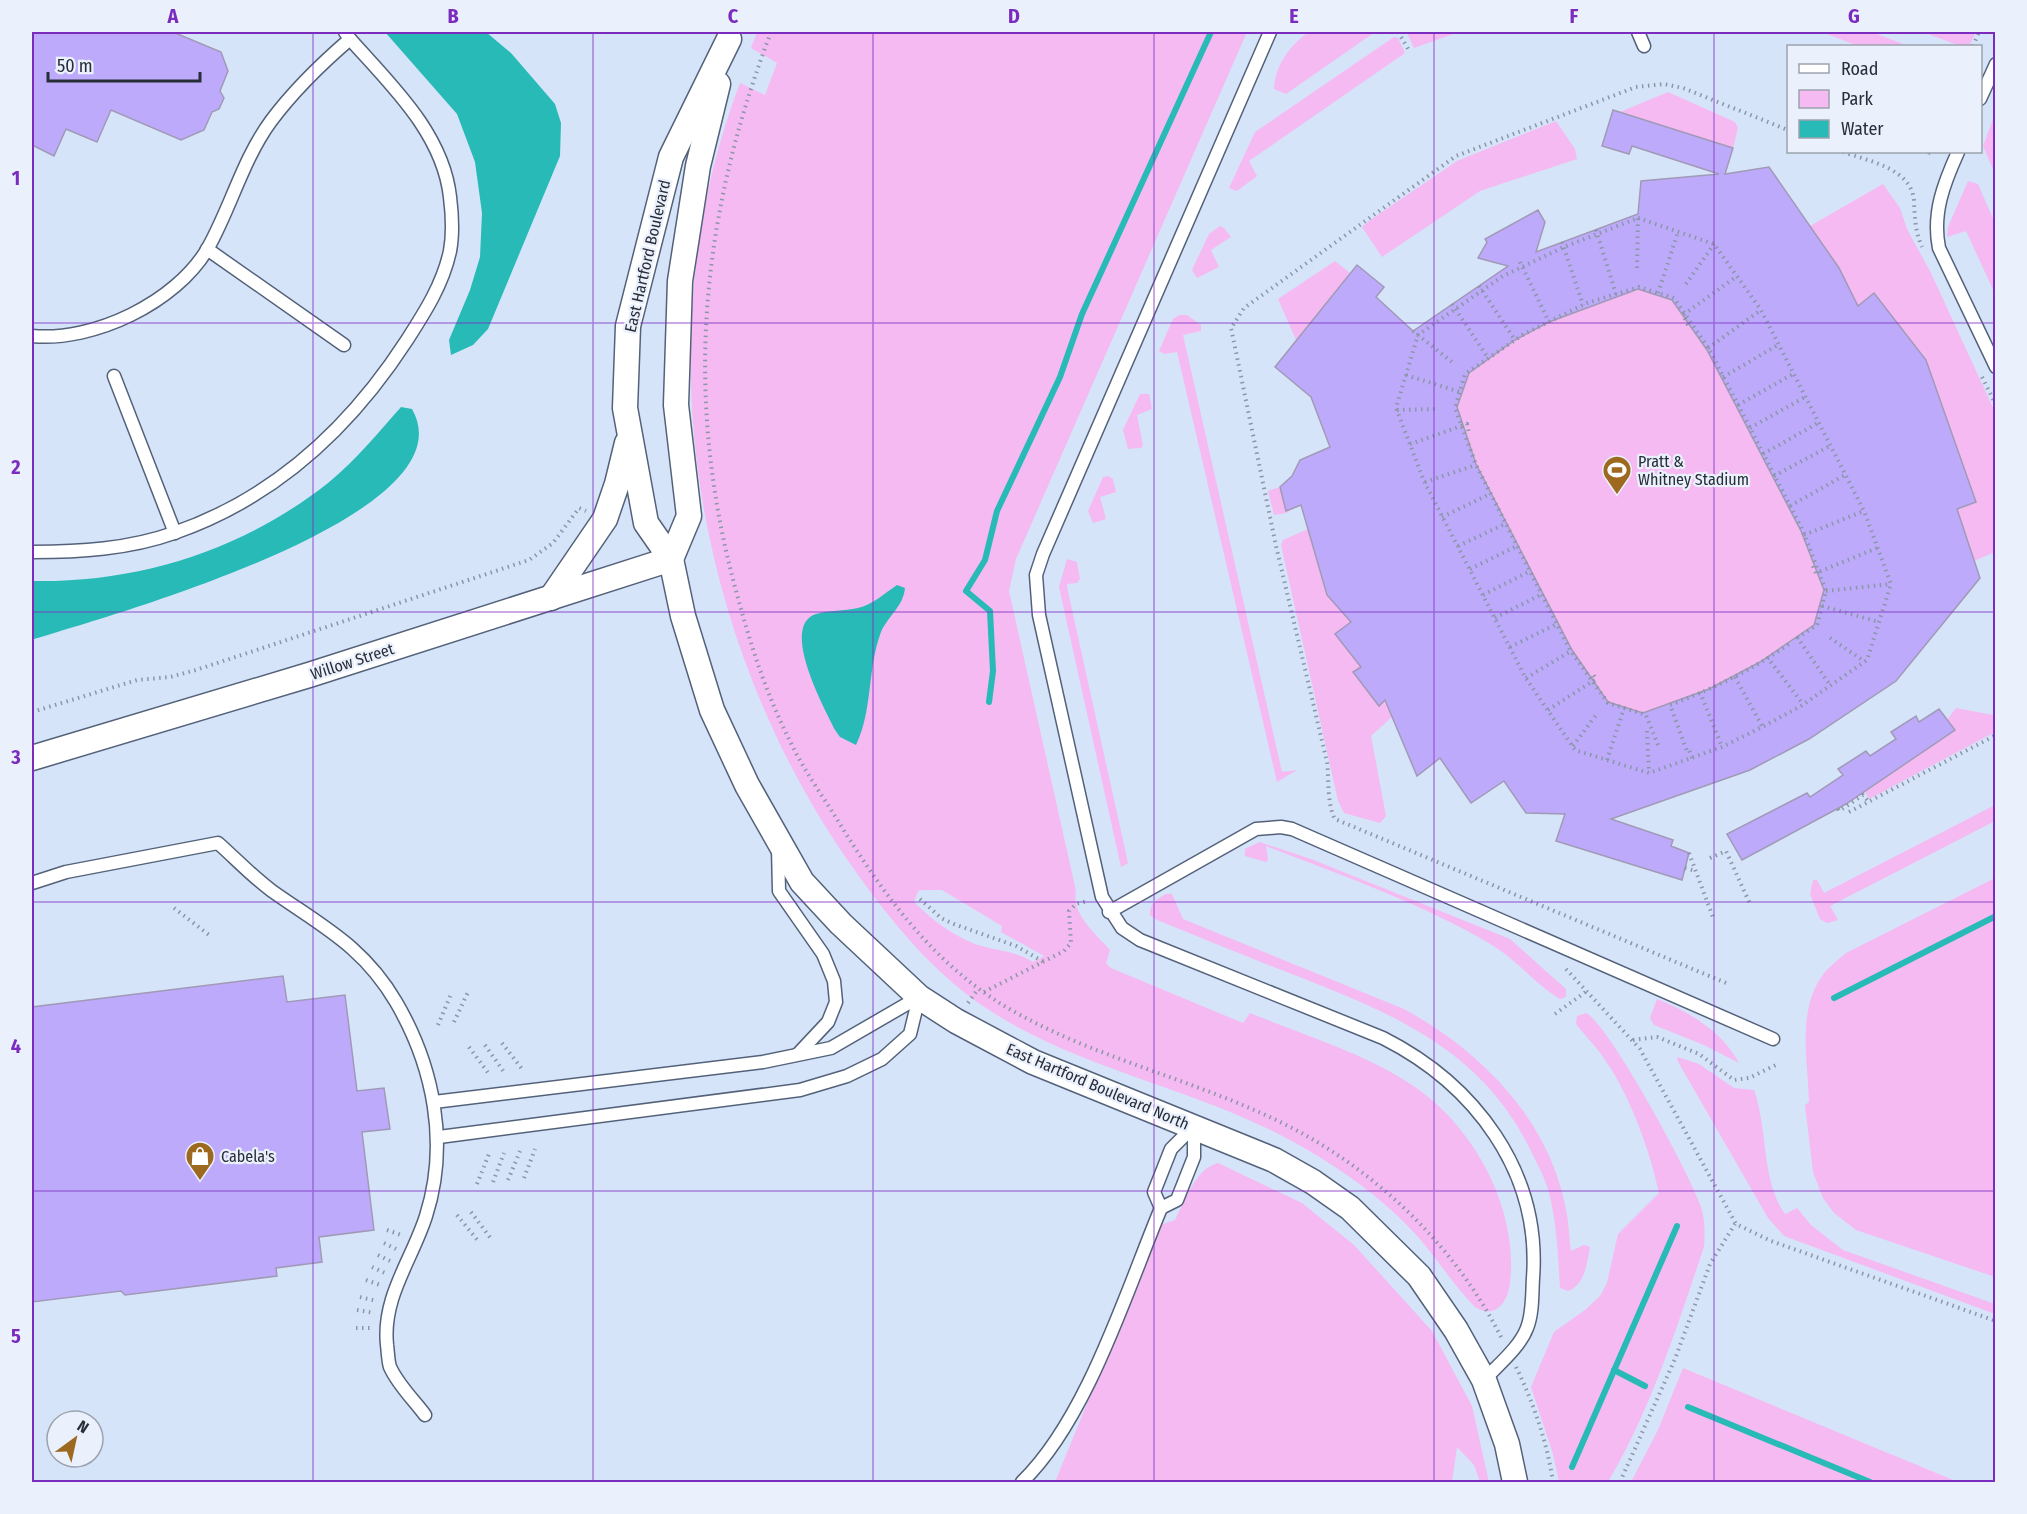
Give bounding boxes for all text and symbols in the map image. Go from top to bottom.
text: A [167,4,180,28]
text: B [447,4,459,28]
text: C [728,4,739,28]
text: D [1008,4,1020,28]
text: E [1289,4,1299,28]
text: F [1570,4,1579,28]
text: G [1848,4,1860,28]
scale bar [48,45,200,83]
legend [1787,45,1982,153]
text: 50 m [57,55,93,77]
text: Road [1841,58,1878,80]
text: Park [1841,88,1874,110]
text: Water [1841,118,1884,140]
text: 1 [12,166,20,190]
street label: East Hartford Boulevard [621,178,674,334]
place label: Pratt & Whitney Stadium [1638,452,1749,489]
sports icon: Pratt & Whitney Stadium [1601,454,1633,496]
text: 2 [10,455,21,479]
street label: Willow Street [308,639,397,684]
text: 3 [10,745,21,769]
text: 4 [11,1034,21,1058]
street label: East Hartford Boulevard North [1003,1039,1192,1134]
shop icon: Cabela's [184,1140,216,1182]
place label: Cabela's [221,1147,275,1166]
text: 5 [11,1324,21,1348]
north arrow [45,1409,105,1469]
text: N [74,1416,92,1437]

